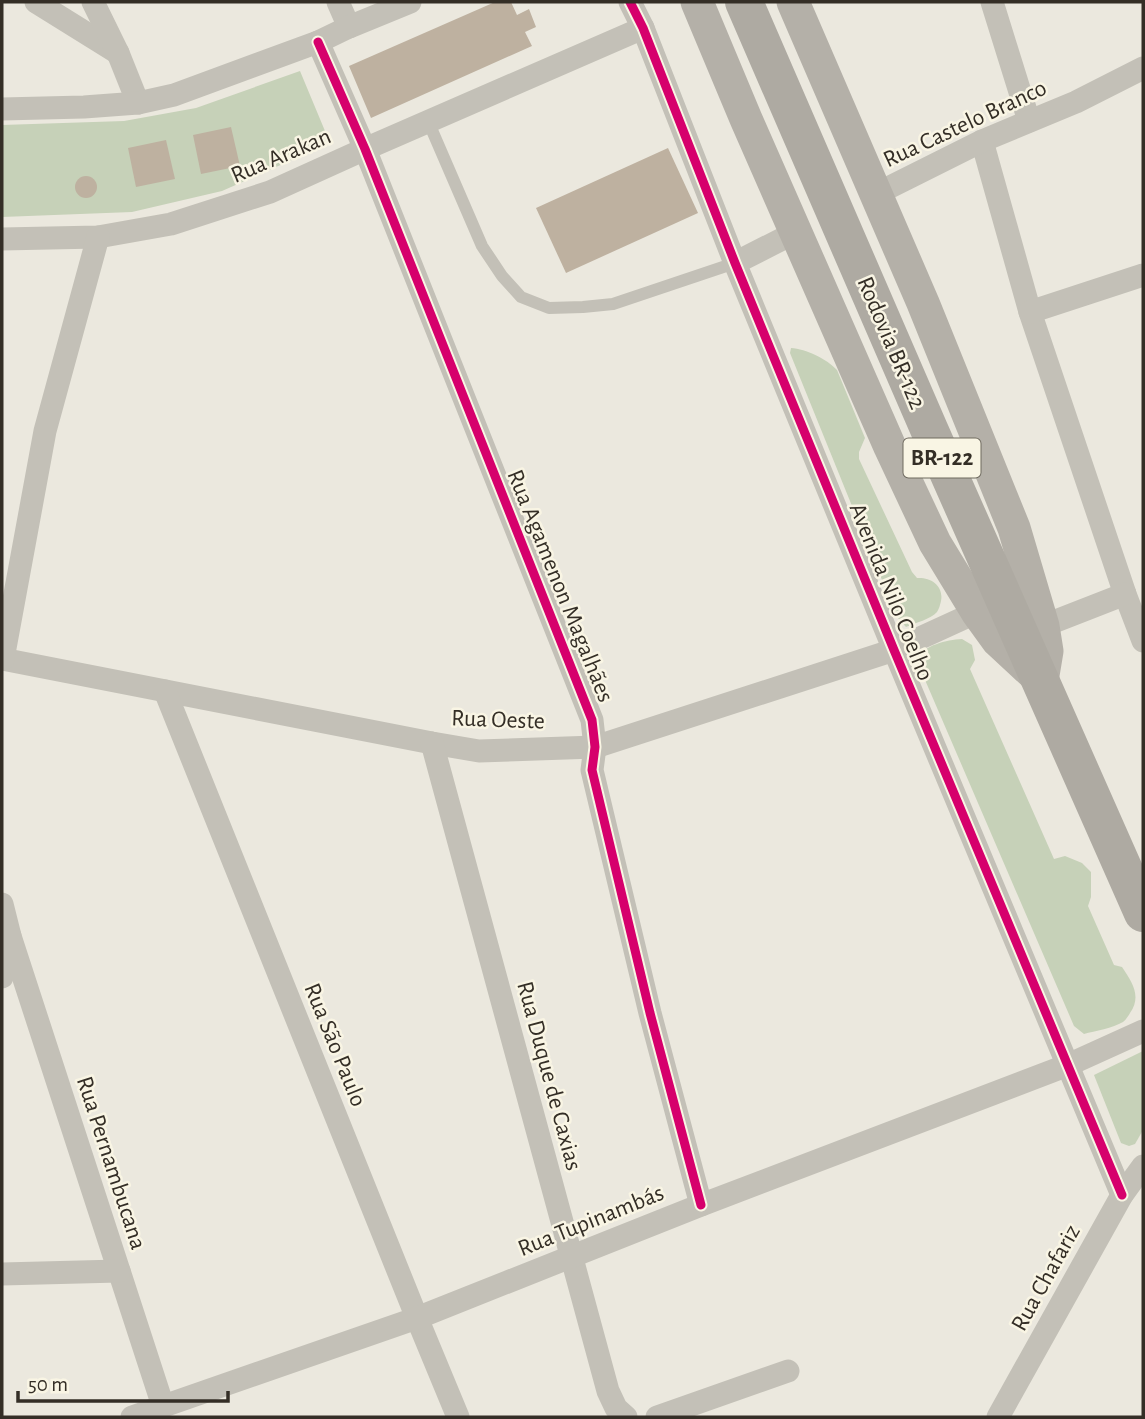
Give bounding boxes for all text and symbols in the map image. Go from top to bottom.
street label: Rua Castelo Branco [880,76,1050,172]
street label: Rua Arakan [227,124,335,188]
street label: Rodovia BR-122 [852,273,930,413]
road number: BR-122 [904,438,981,478]
street label: Rua Agamenon Magalhães [502,466,618,706]
street label: Avenida Nilo Coelho [844,500,938,684]
street label: Rua Oeste [451,706,545,734]
street label: Rua Duque de Caxias [512,979,586,1173]
street label: Rua São Paulo [299,980,371,1110]
street label: Rua Pernambucana [72,1073,150,1253]
street label: Rua Tupinambás [515,1181,667,1261]
street label: Rua Chafariz [1007,1221,1085,1335]
scale bar [18,1360,228,1404]
text: 50 m [28,1374,68,1395]

